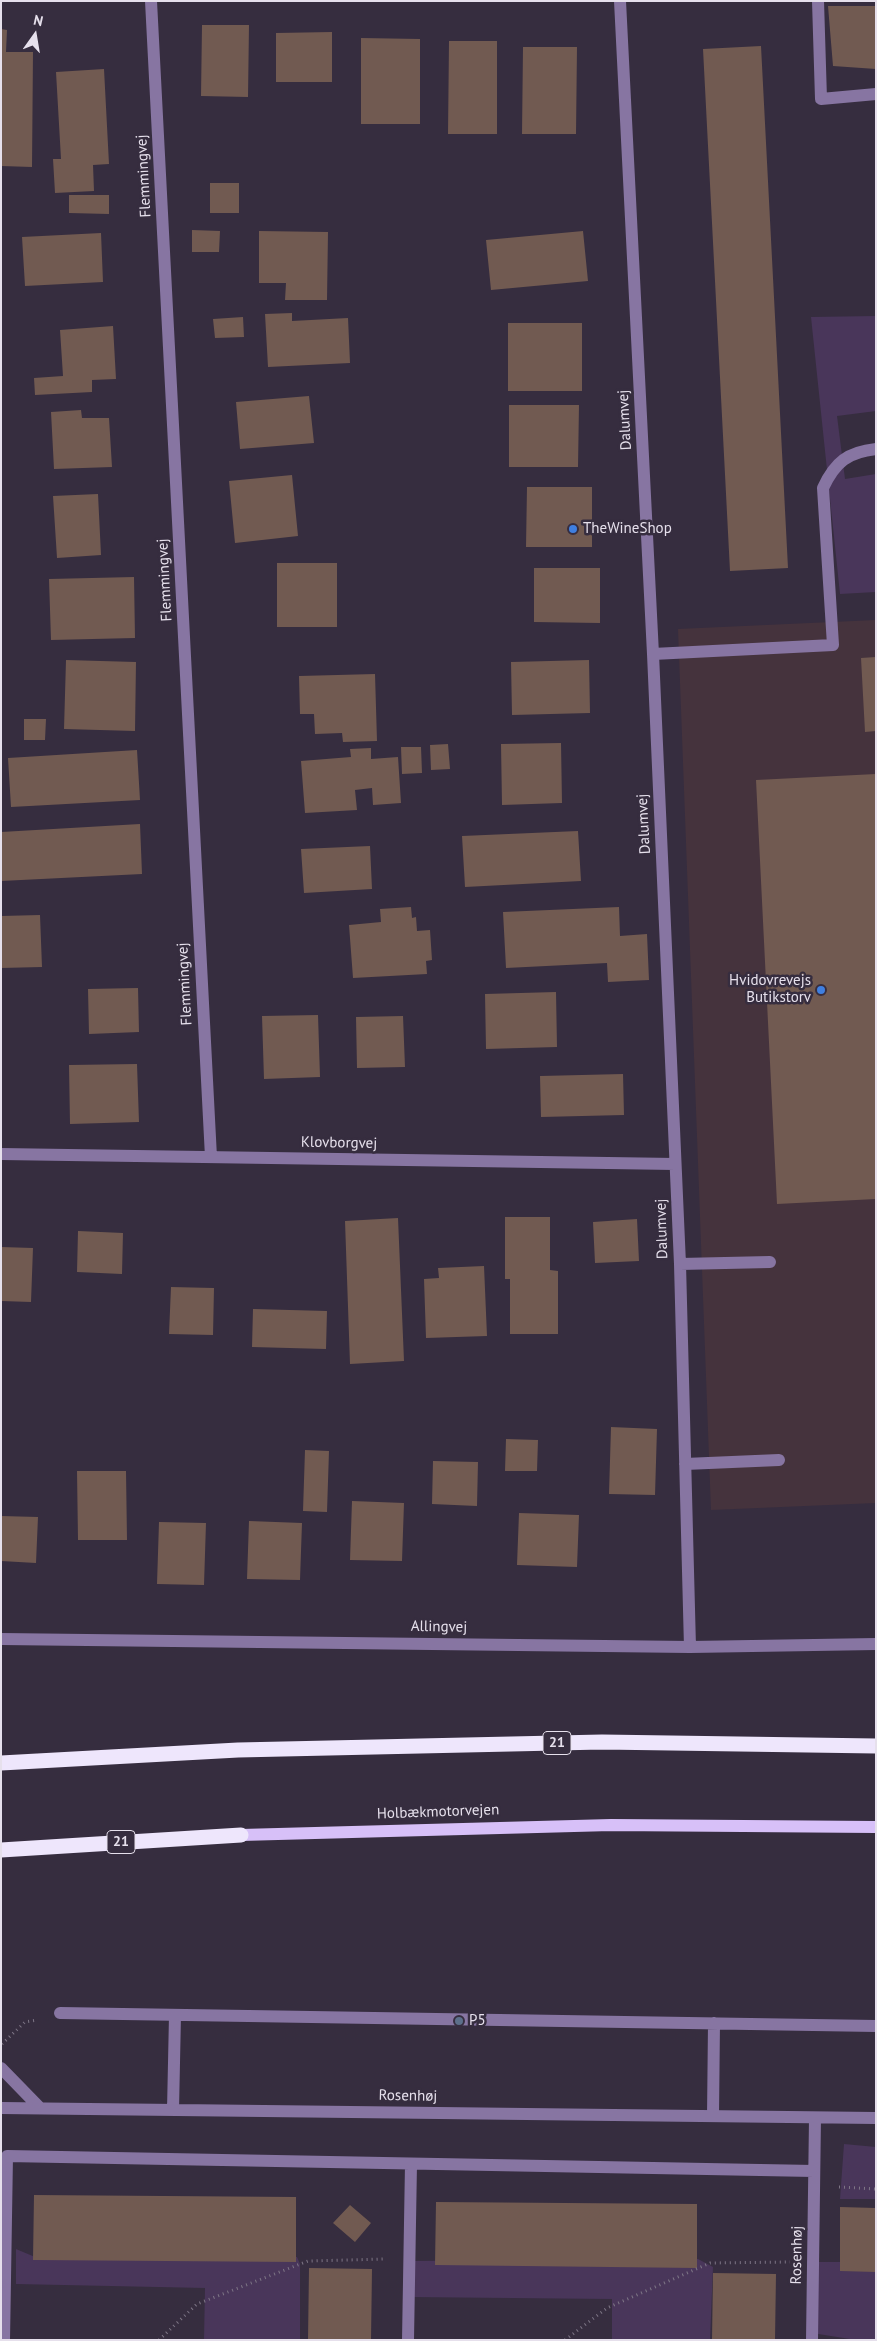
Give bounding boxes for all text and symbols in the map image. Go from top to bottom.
north arrow [10,10,60,60]
text: N [32,11,45,30]
street label: Flemmingvej [133,134,155,218]
street label: Dalumvej [614,389,636,451]
place label: TheWineShop [583,520,672,538]
marker: TheWineShop [567,523,579,535]
street label: Flemmingvej [154,538,176,622]
street label: Dalumvej [633,793,655,855]
street label: Flemmingvej [174,942,196,1026]
place label: Hvidovrevejs Butikstorv [729,972,811,1007]
marker: Hvidovrevejs Butikstorv [815,984,827,996]
street label: Klovborgvej [301,1133,377,1153]
street label: Dalumvej [652,1198,672,1260]
street label: Allingvej [411,1618,467,1636]
road number: 21 [543,1732,571,1755]
street label: Holbækmotorvejen [376,1801,500,1823]
road number: 21 [107,1830,135,1854]
place label: P5 [469,2012,486,2030]
marker: P5 [453,2015,465,2027]
street label: Rosenhøj [379,2086,437,2106]
street label: Rosenhøj [787,2226,807,2284]

